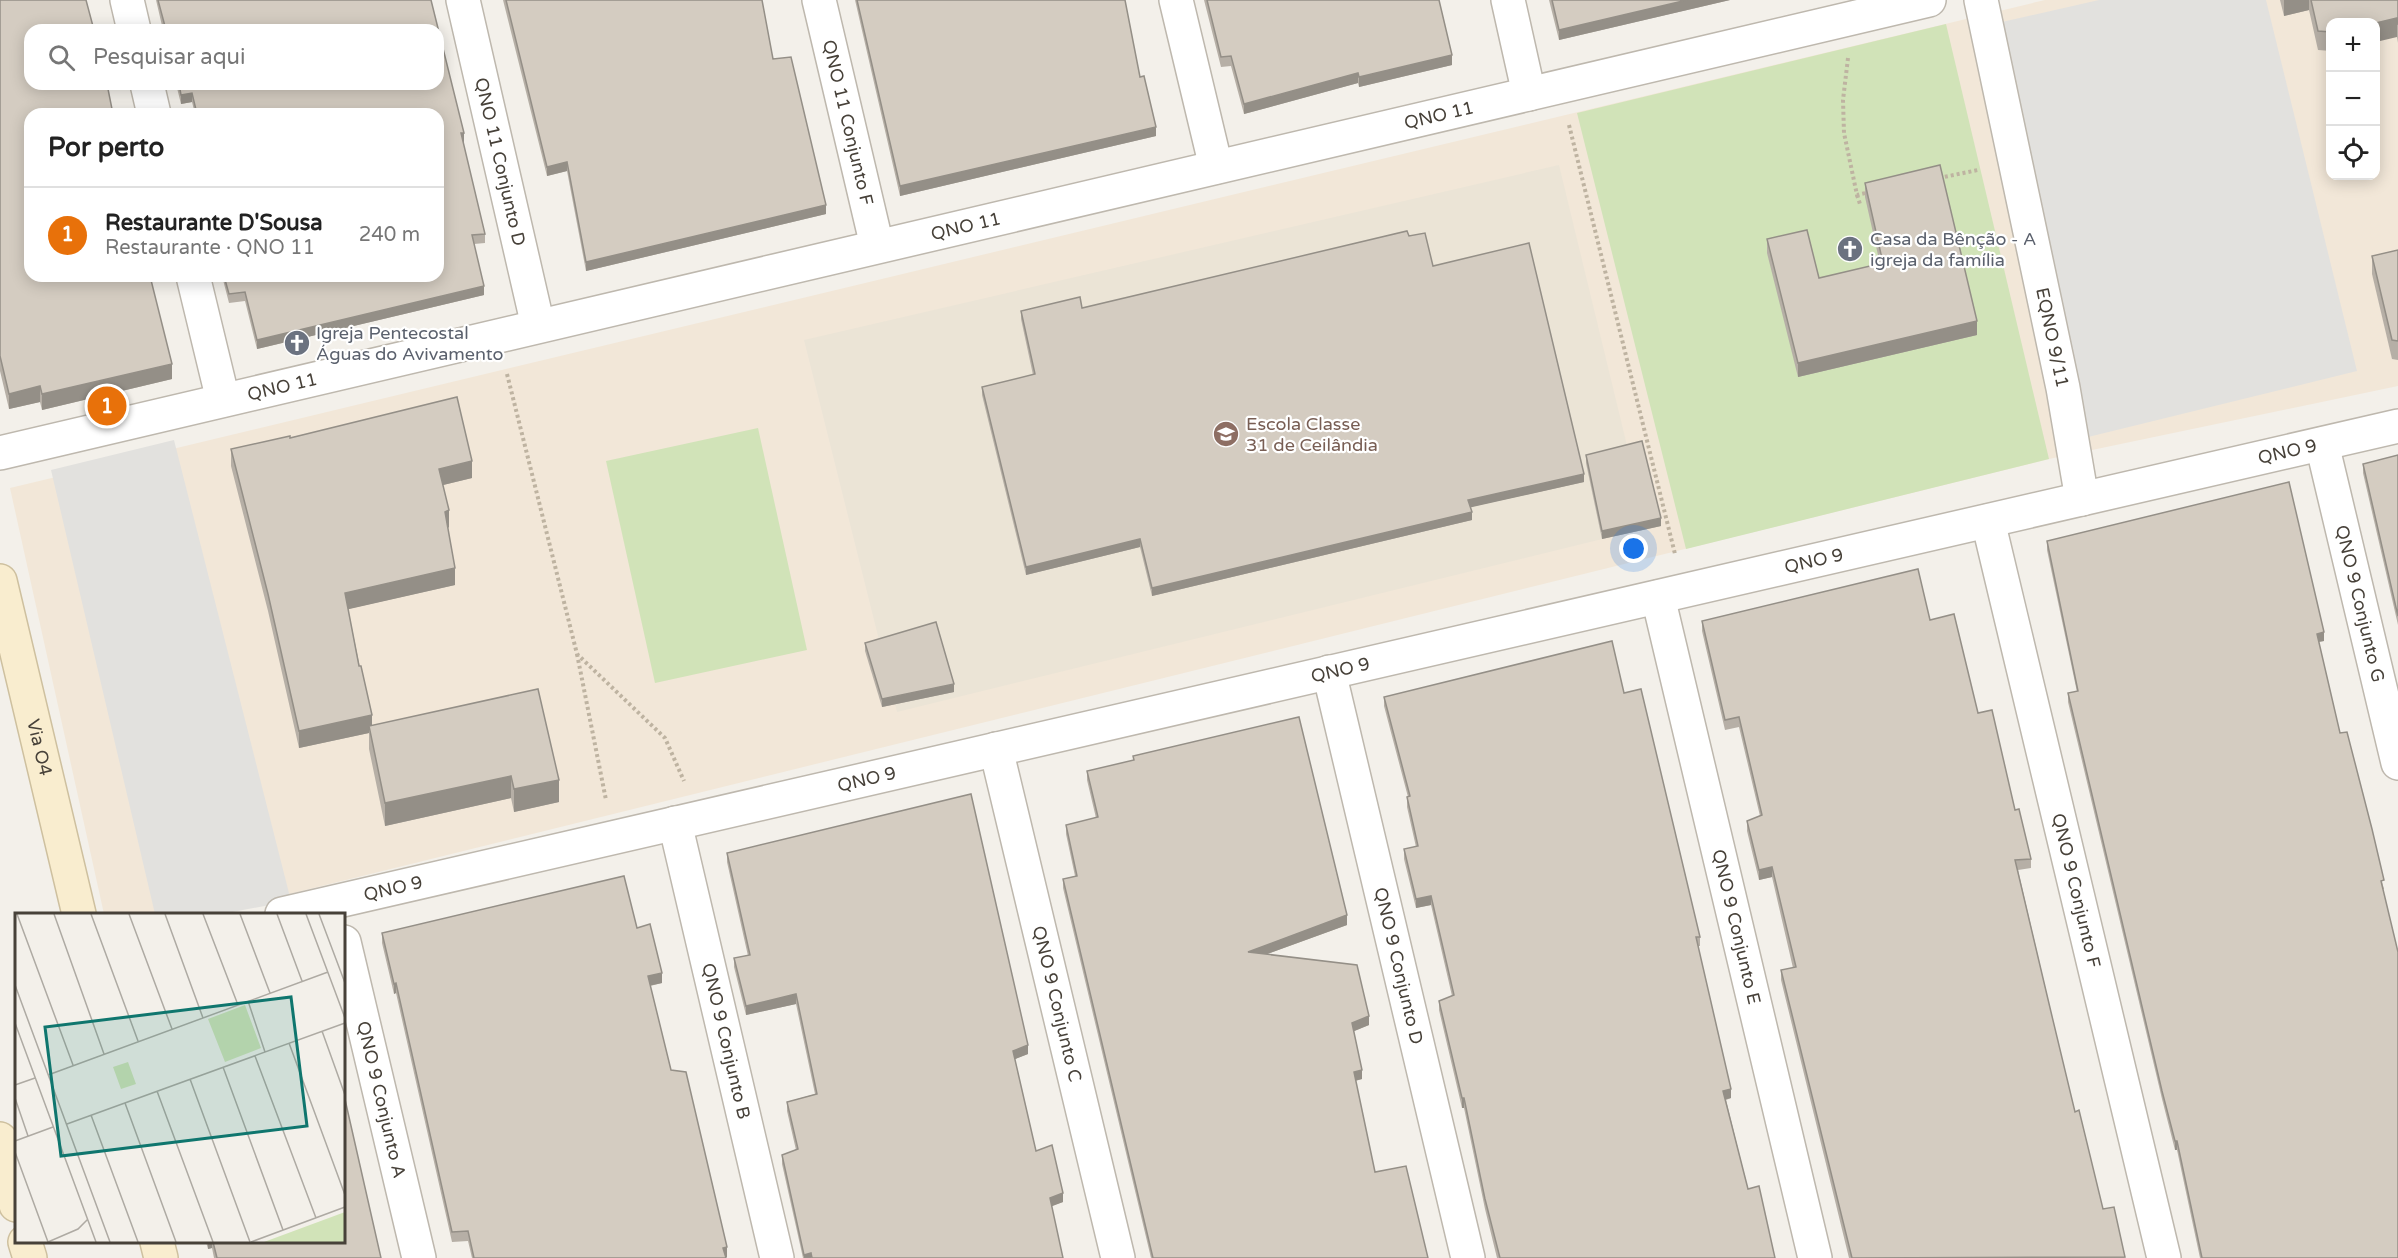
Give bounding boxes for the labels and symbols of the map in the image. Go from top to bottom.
street label: QNO 11 Conjunto F [818,38,878,208]
street label: QNO 11 Conjunto D [470,75,530,248]
street label: QNO 11 [1402,96,1476,134]
street label: QNO 11 [929,207,1003,245]
place label: Casa da Bênção - A igreja da família [1870,228,2037,271]
church icon: Casa da Bênção - A igreja da família [1835,234,1865,264]
street label: EQNO 9/11 [2031,286,2074,390]
place label: Igreja Pentecostal Águas do Avivamento [316,322,504,365]
church icon: Igreja Pentecostal Águas do Avivamento [282,328,312,358]
street label: QNO 11 [245,368,319,406]
pin: 1 [88,384,126,428]
place label: Escola Classe 31 de Ceilândia [1246,413,1378,456]
school or university icon: Escola Classe 31 de Ceilândia [1211,419,1241,449]
street label: QNO 9 [2256,434,2319,469]
street label: QNO 9 Conjunto G [2331,523,2389,684]
your location [1619,534,1648,563]
street label: QNO 9 [1782,543,1845,578]
street label: QNO 9 [1309,653,1372,687]
street label: Via O4 [22,717,57,778]
street label: QNO 9 [835,762,898,797]
street label: QNO 9 Conjunto F [2047,811,2105,970]
street label: QNO 9 Conjunto E [1707,847,1765,1007]
street label: QNO 9 [362,871,425,906]
street label: QNO 9 Conjunto D [1369,885,1428,1047]
inset map [15,913,345,1243]
street label: QNO 9 Conjunto C [1028,924,1086,1084]
street label: QNO 9 Conjunto B [697,961,755,1121]
street label: QNO 9 Conjunto A [352,1019,411,1180]

